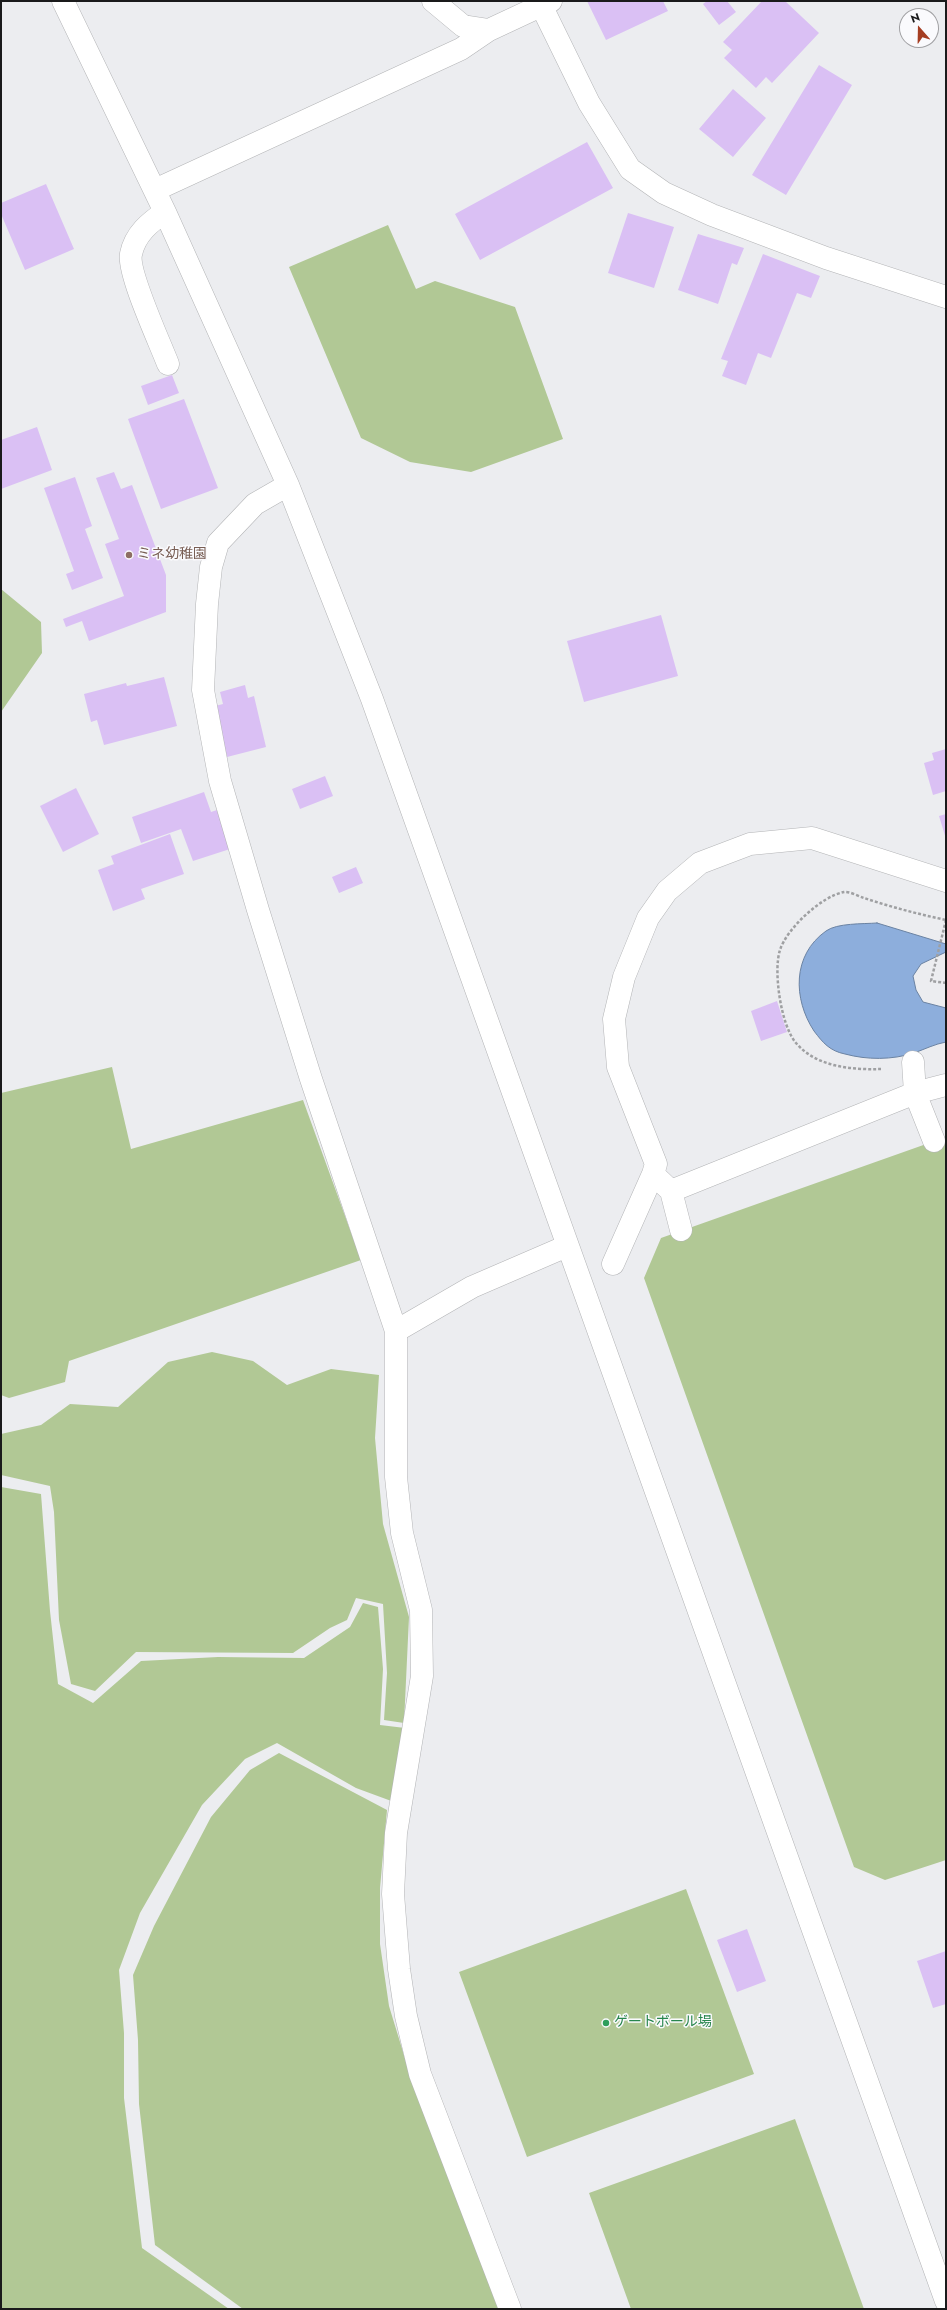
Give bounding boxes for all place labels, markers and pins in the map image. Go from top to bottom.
place label: ミネ幼稚園 [137,547,207,563]
marker: ミネ幼稚園 [124,550,134,560]
place label: ゲートボール場 [614,2015,712,2031]
marker: ゲートボール場 [601,2018,611,2028]

